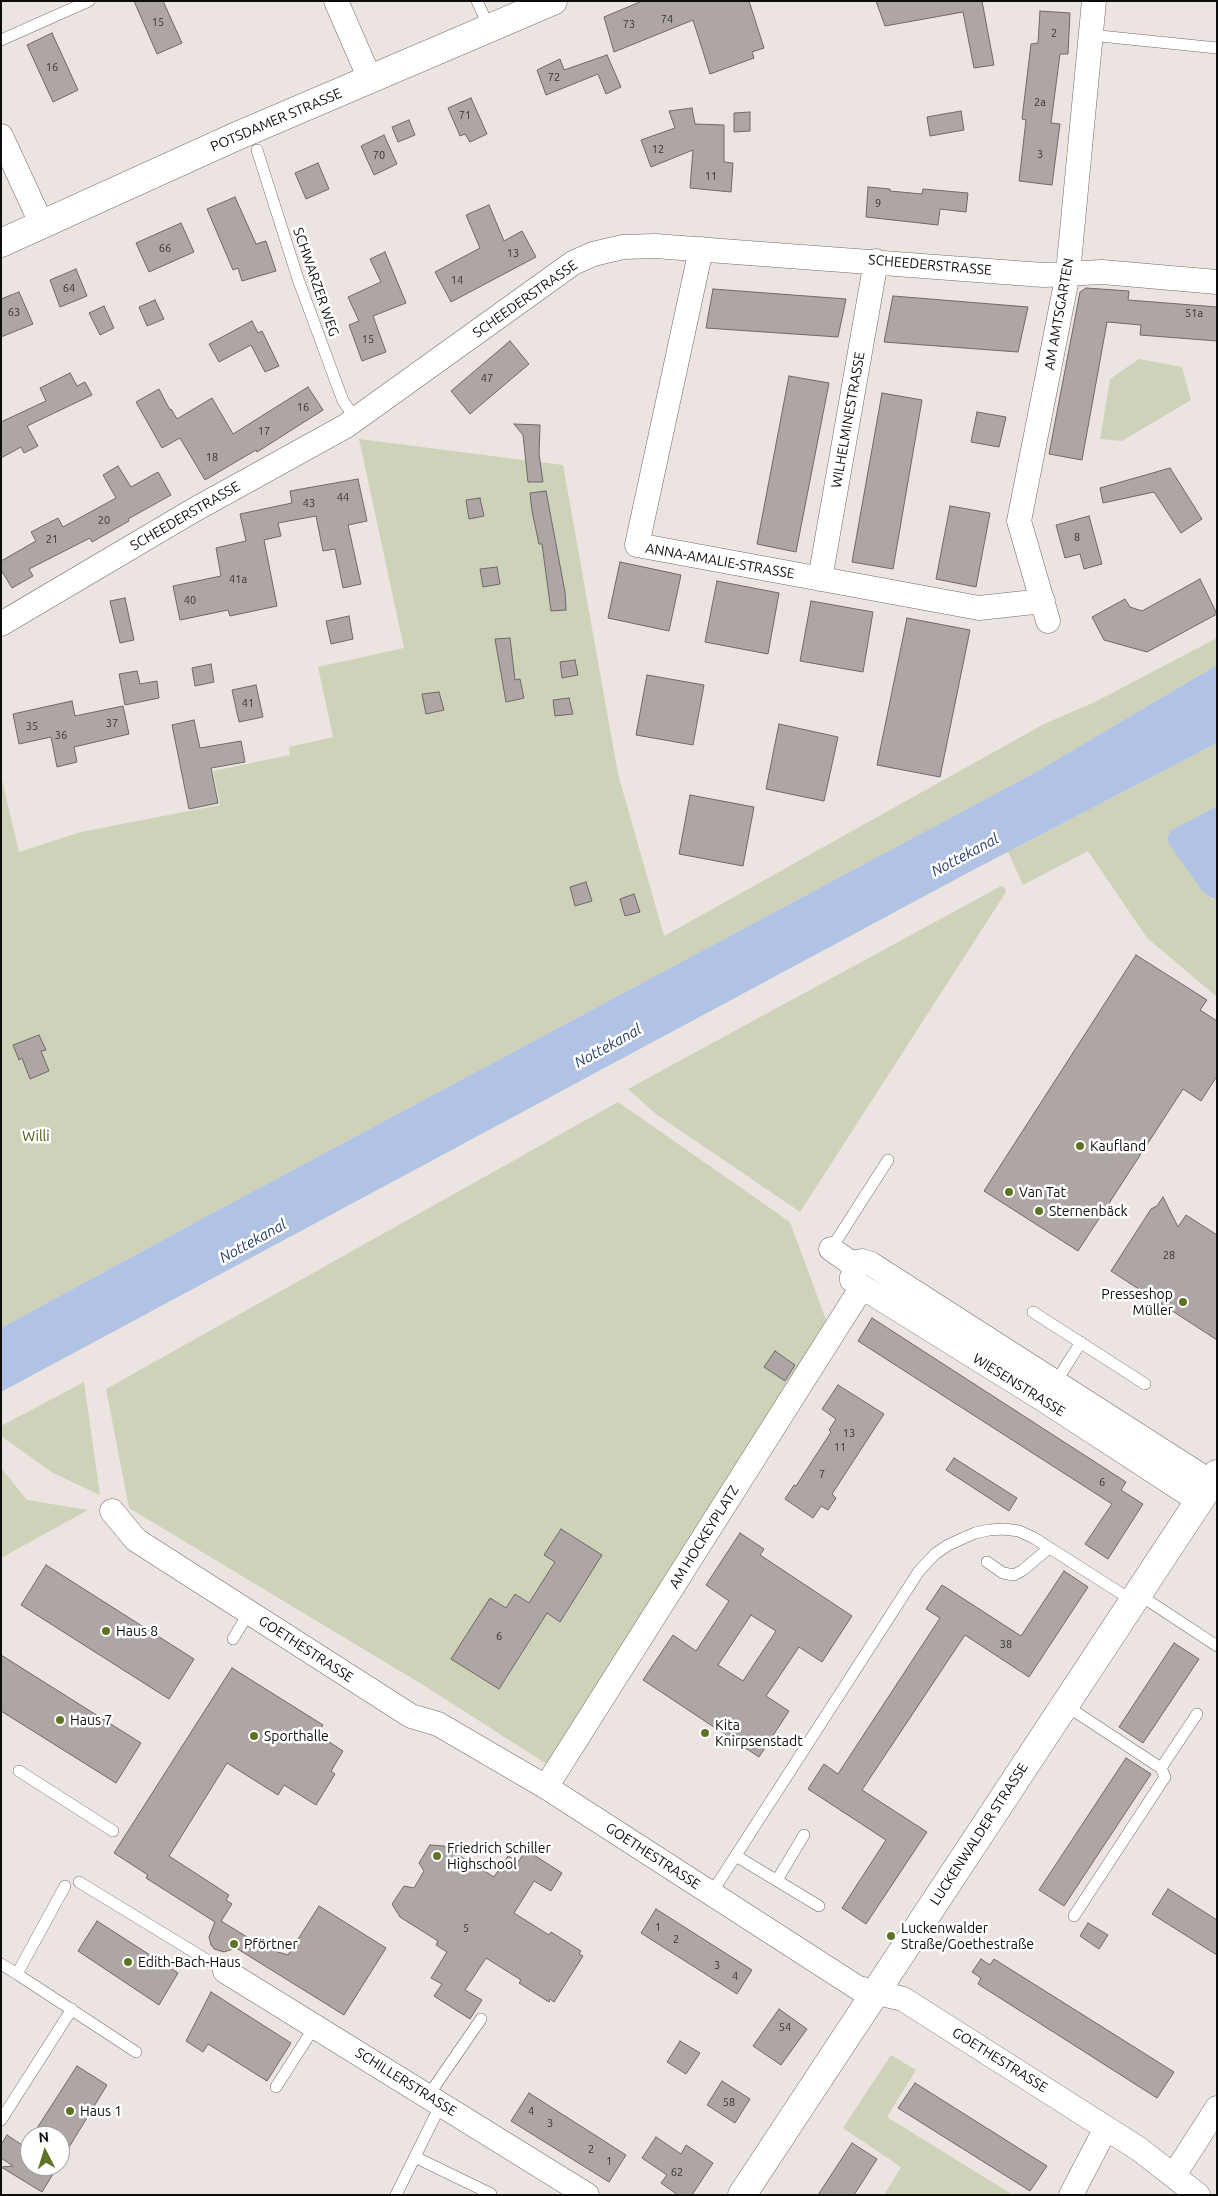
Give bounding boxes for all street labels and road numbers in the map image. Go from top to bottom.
street label: POTSDAMER STRASSE [208,85,344,155]
street label: SCHWARZER WEG [289,225,343,339]
street label: SCHEEDERSTRASSE [868,251,992,279]
street label: SCHEEDERSTRASSE [469,257,581,341]
street label: AM AMTSGARTEN [1041,257,1077,371]
street label: WILHELMINESTRASSE [828,351,868,489]
street label: SCHEEDERSTRASSE [127,478,243,554]
street label: ANNA-AMALIE-STRASSE [644,540,796,582]
street label: WIESENSTRASSE [970,1350,1068,1420]
street label: AM HOCKEYPLATZ [666,1482,742,1592]
street label: GOETHESTRASSE [256,1612,356,1686]
street label: LUCKENWALDER STRASSE [927,1760,1031,1908]
street label: GOETHESTRASSE [603,1819,703,1893]
street label: GOETHESTRASSE [949,2024,1051,2096]
street label: SCHILLERSTRASSE [352,2044,460,2120]

